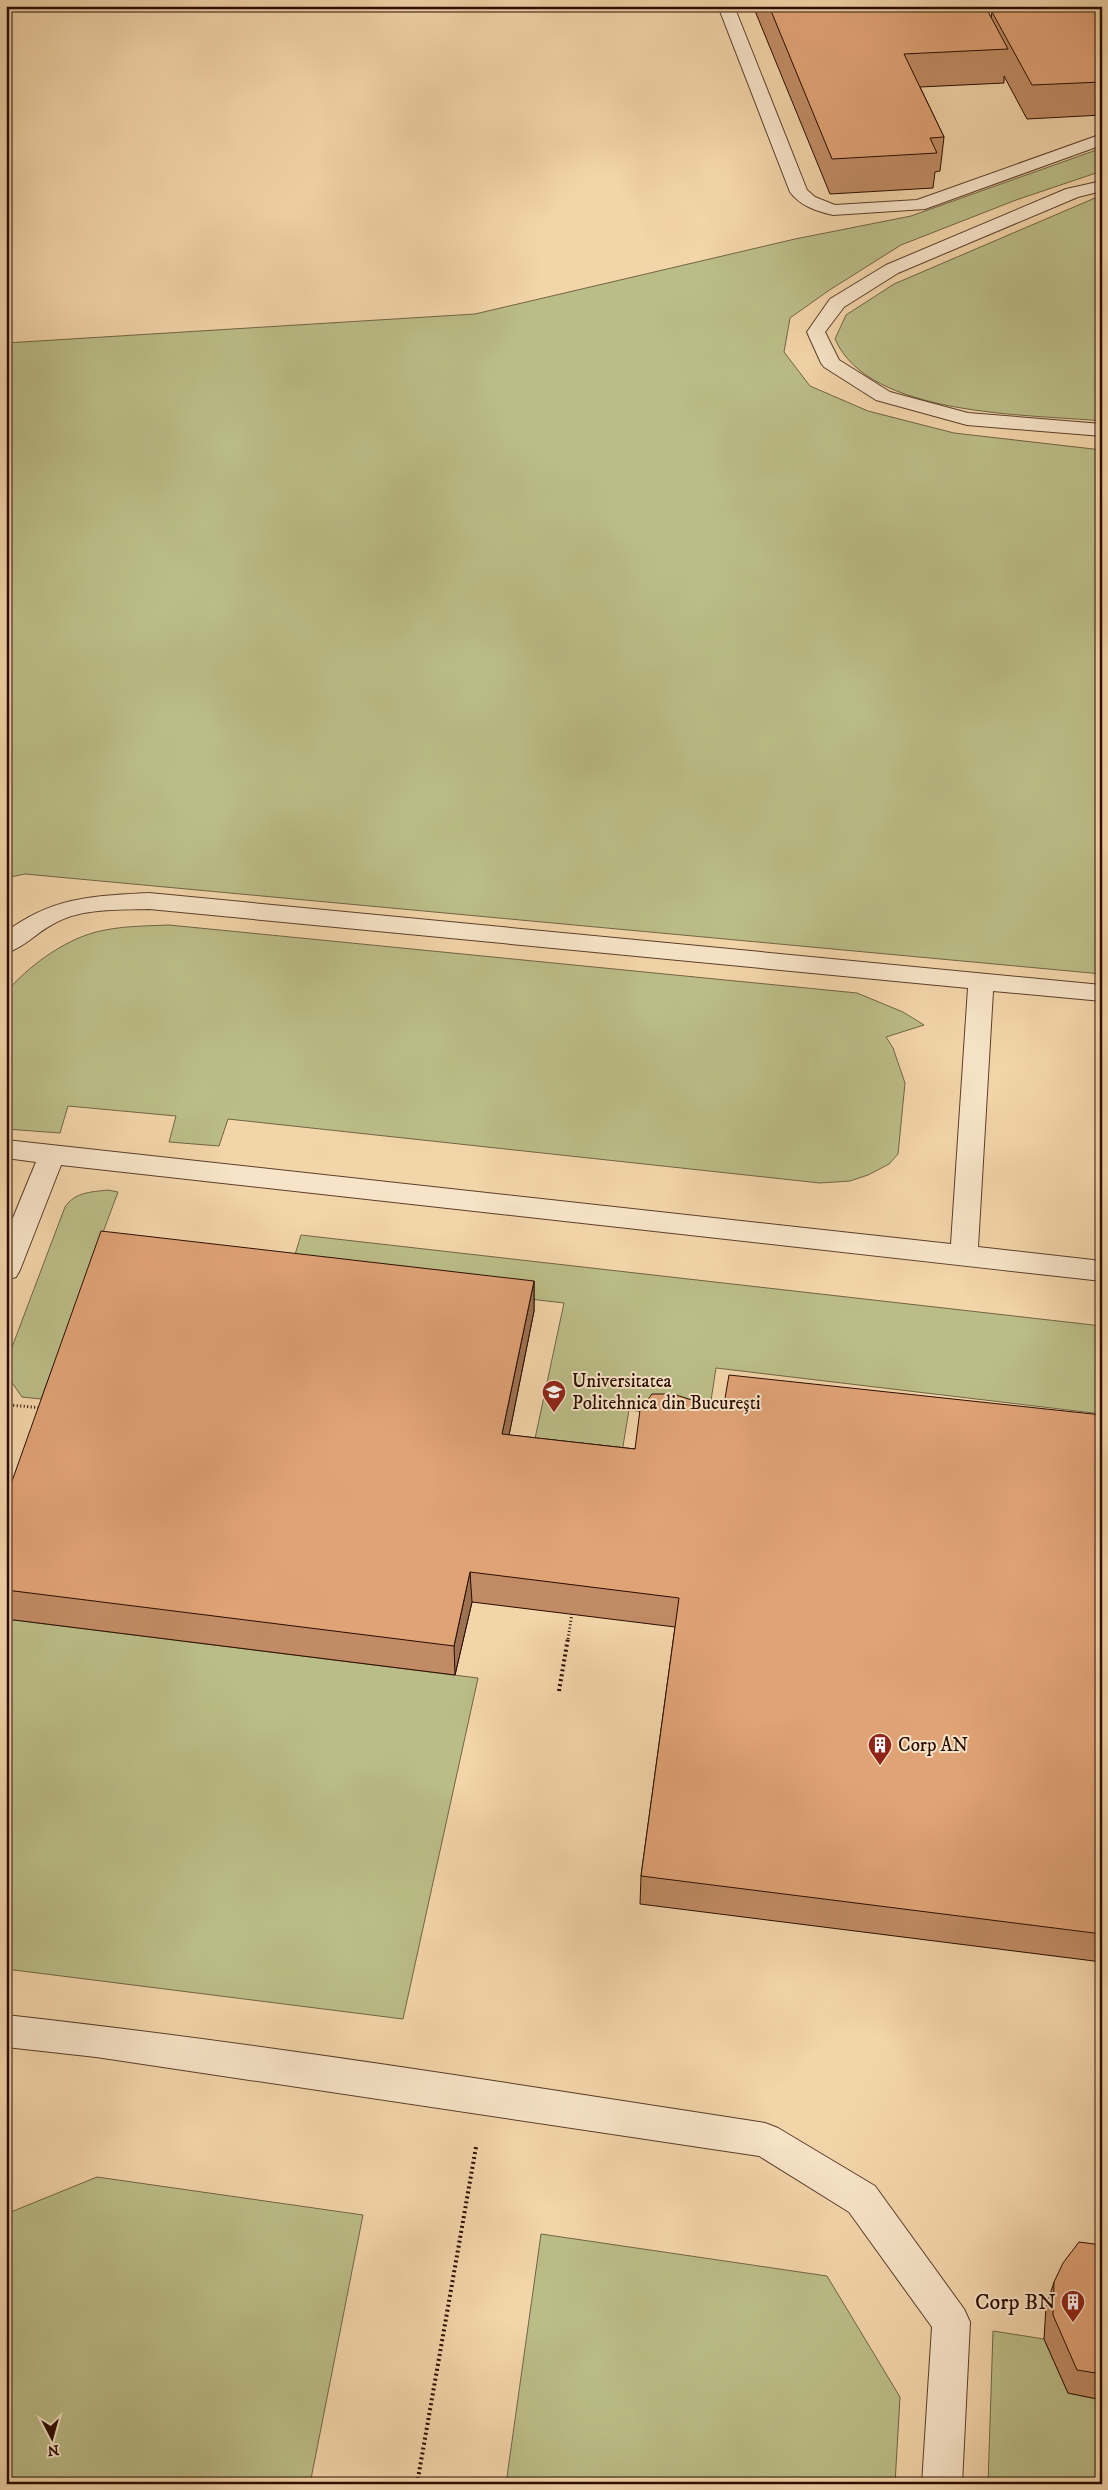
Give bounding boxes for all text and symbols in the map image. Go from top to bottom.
place label: Universitatea Politehnica din București [572,1370,761,1415]
school or university icon: Universitatea Politehnica din București [541,1379,567,1413]
building icon: Corp AN [867,1732,893,1766]
place label: Corp AN [898,1734,968,1757]
place label: Corp BN [975,2289,1056,2316]
building icon: Corp BN [1060,2289,1086,2323]
north arrow [28,2412,78,2462]
text: N [46,2440,60,2460]

